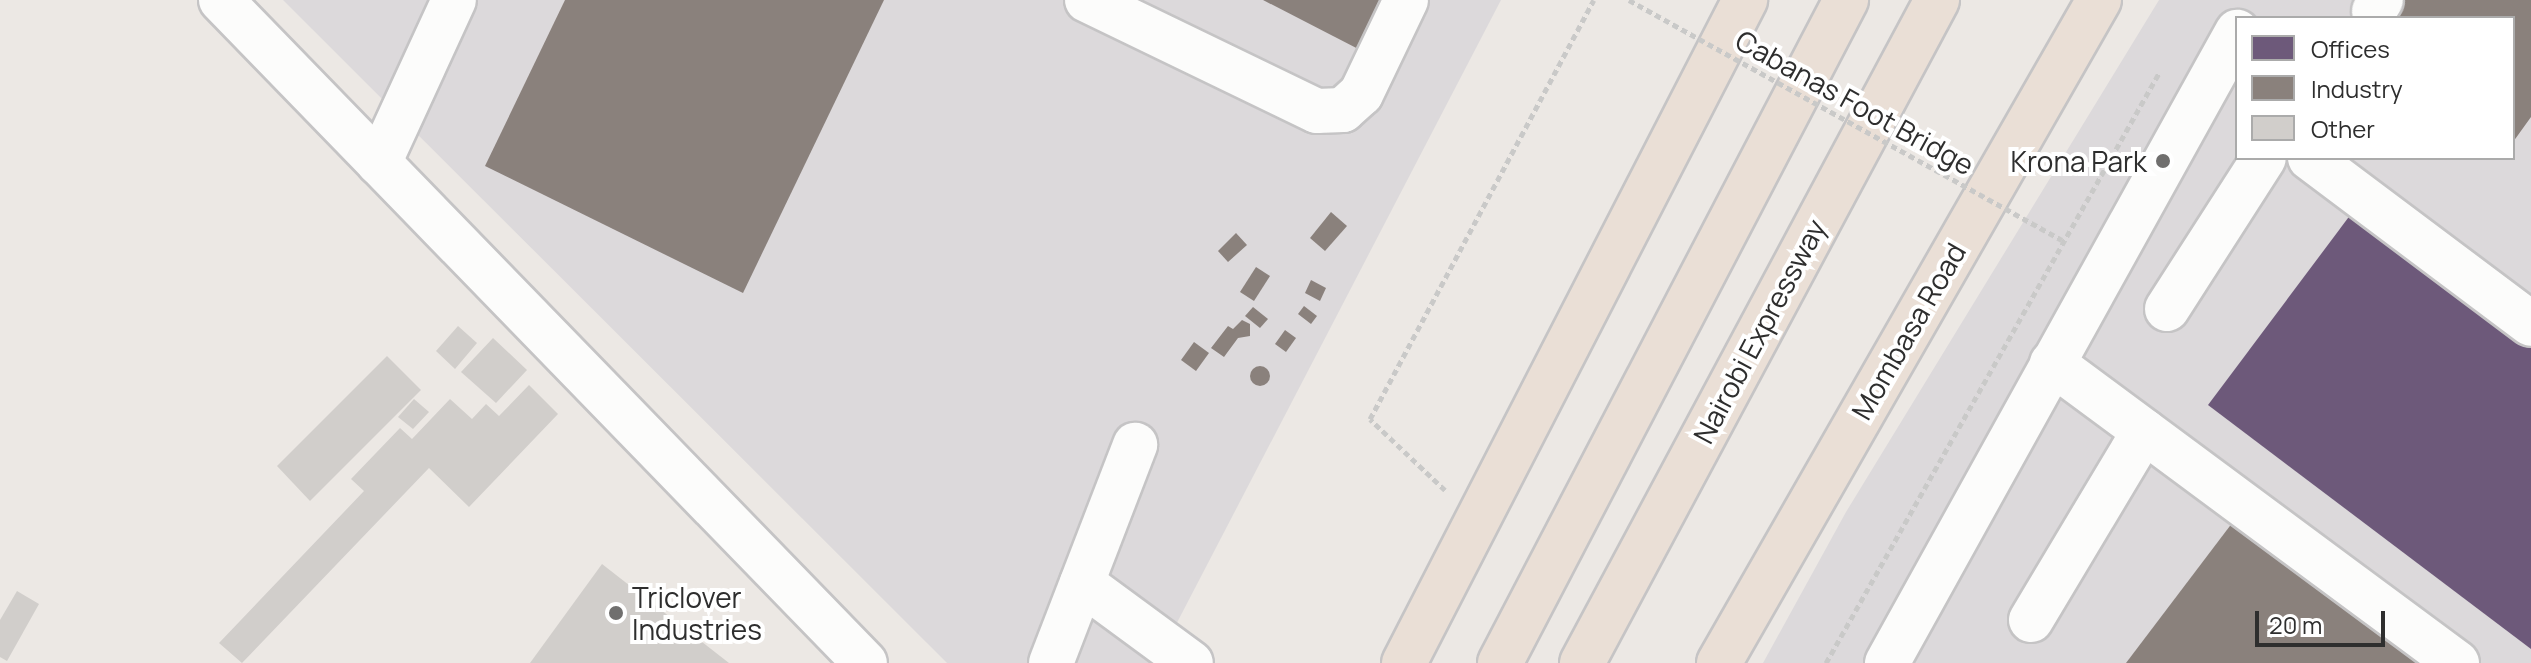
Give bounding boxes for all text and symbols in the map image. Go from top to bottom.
legend [2235,16,2515,160]
street label: Cabanas Foot Bridge [1730,23,1980,181]
text: Offices [2311,32,2390,65]
text: Industry [2311,72,2403,105]
text: Other [2311,112,2375,145]
place label: Krona Park [2010,144,2147,178]
marker: Krona Park [2154,152,2172,170]
street label: Nairobi Expressway [1686,213,1832,449]
street label: Mombasa Road [1844,237,1972,425]
place label: Triclover Industries [632,580,762,646]
scale bar [2259,595,2389,645]
marker: Triclover Industries [607,604,625,622]
text: 20 m [2269,608,2322,641]

